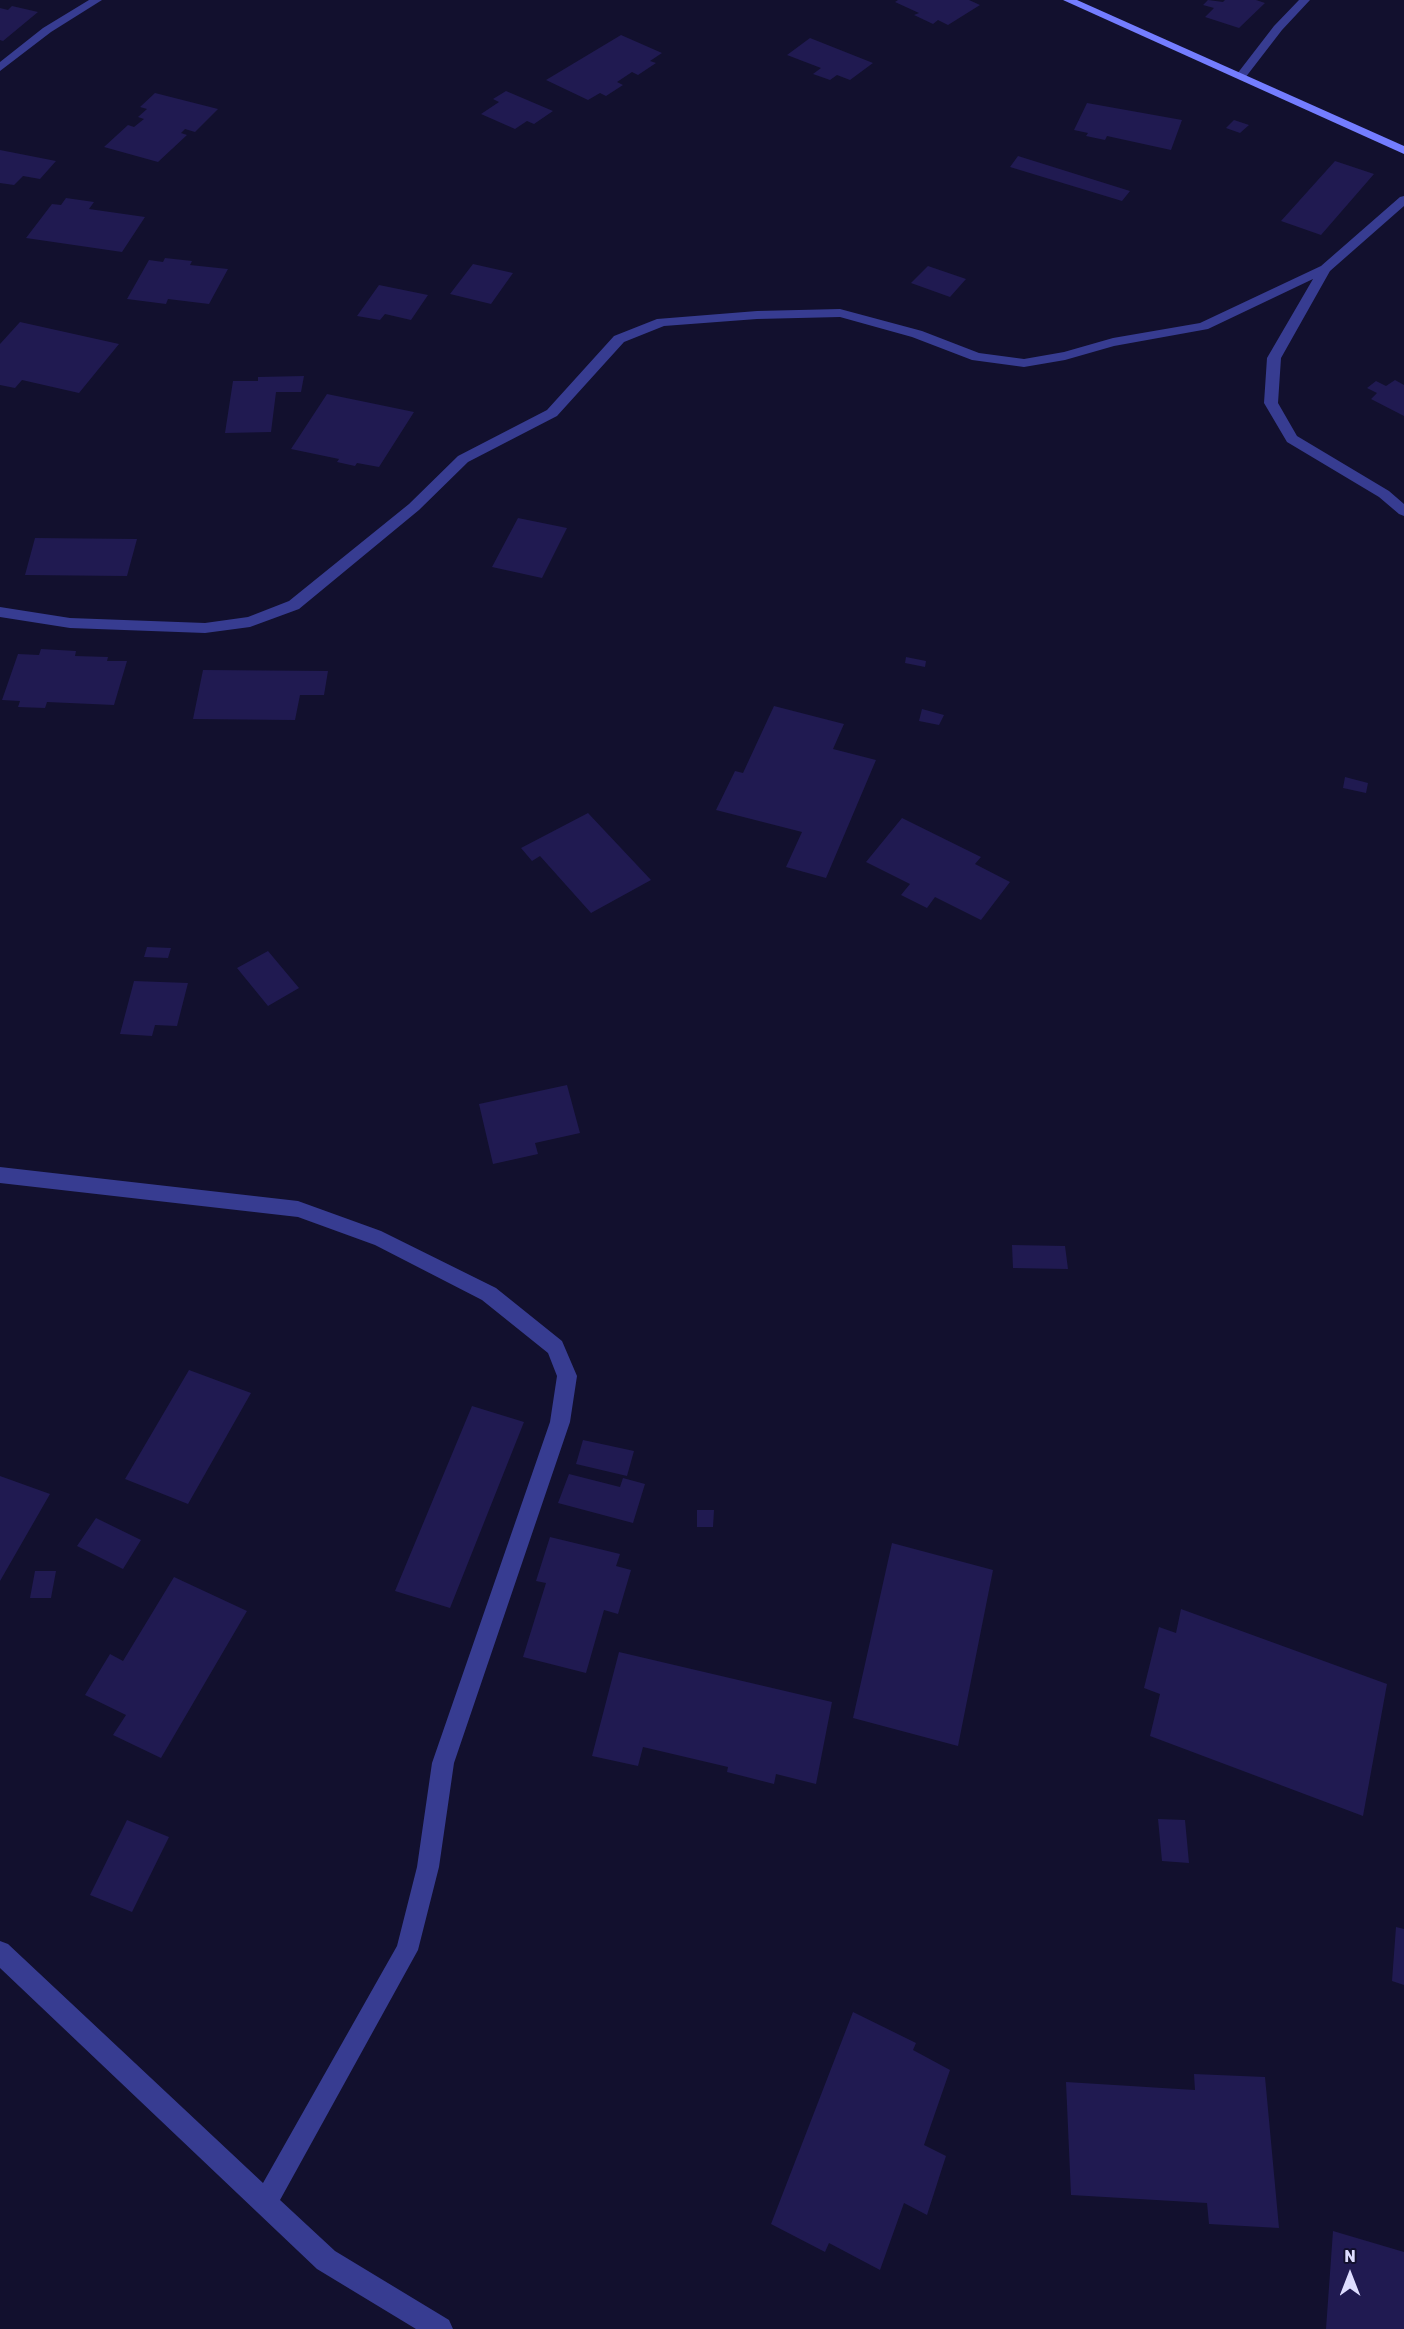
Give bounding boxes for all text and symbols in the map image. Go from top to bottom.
north arrow [1320,2245,1380,2305]
text: N [1344,2247,1356,2266]

